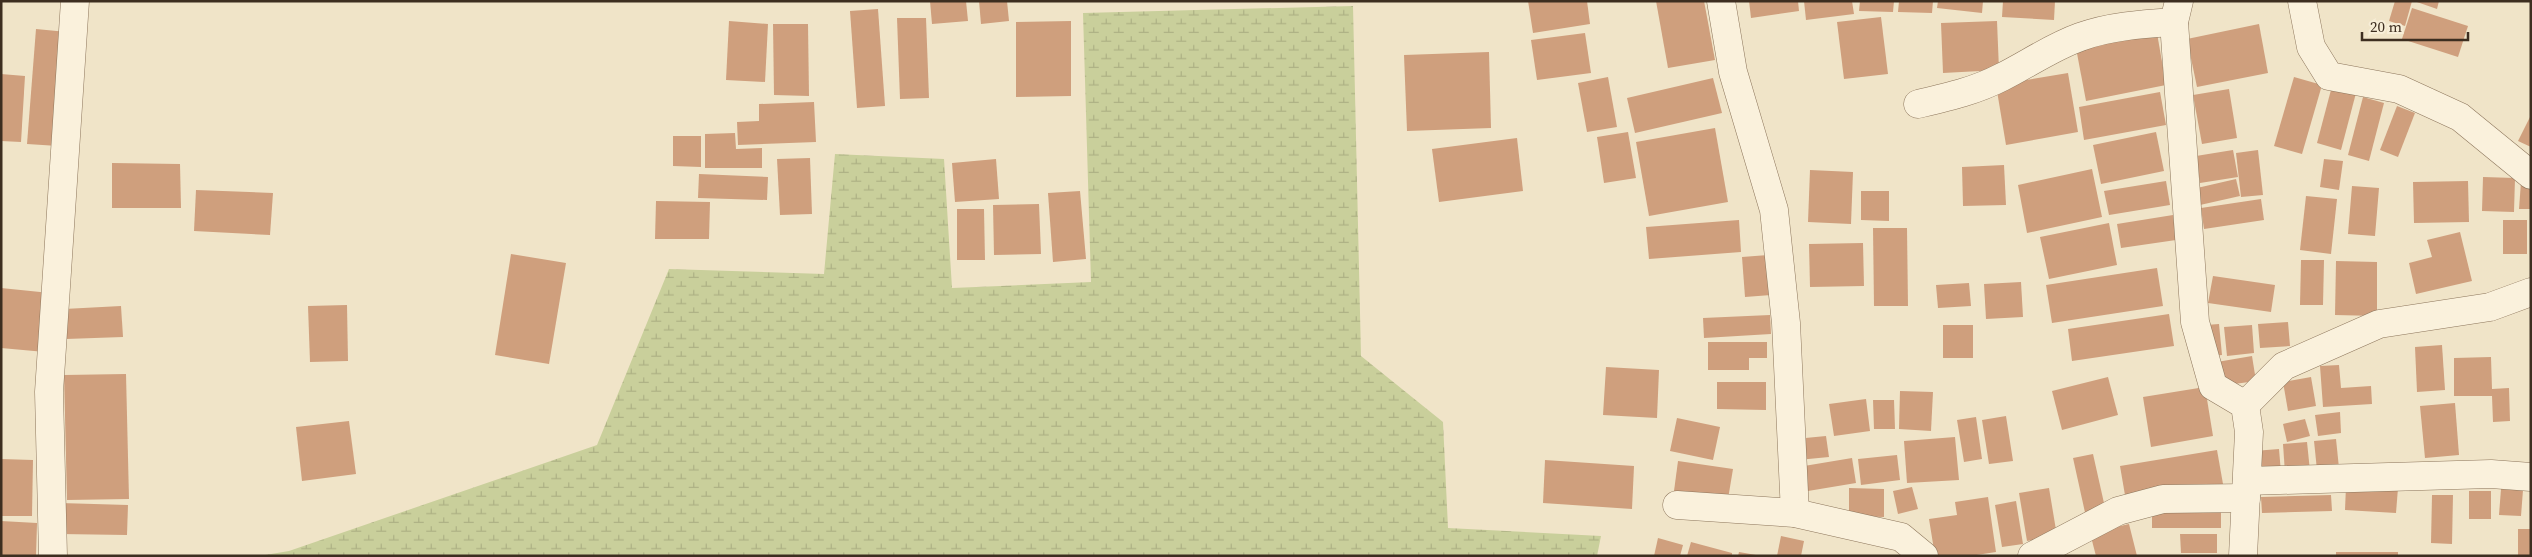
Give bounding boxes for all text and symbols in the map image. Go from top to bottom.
scale bar [2362,10,2468,42]
text: 20 m [2370,16,2402,37]

